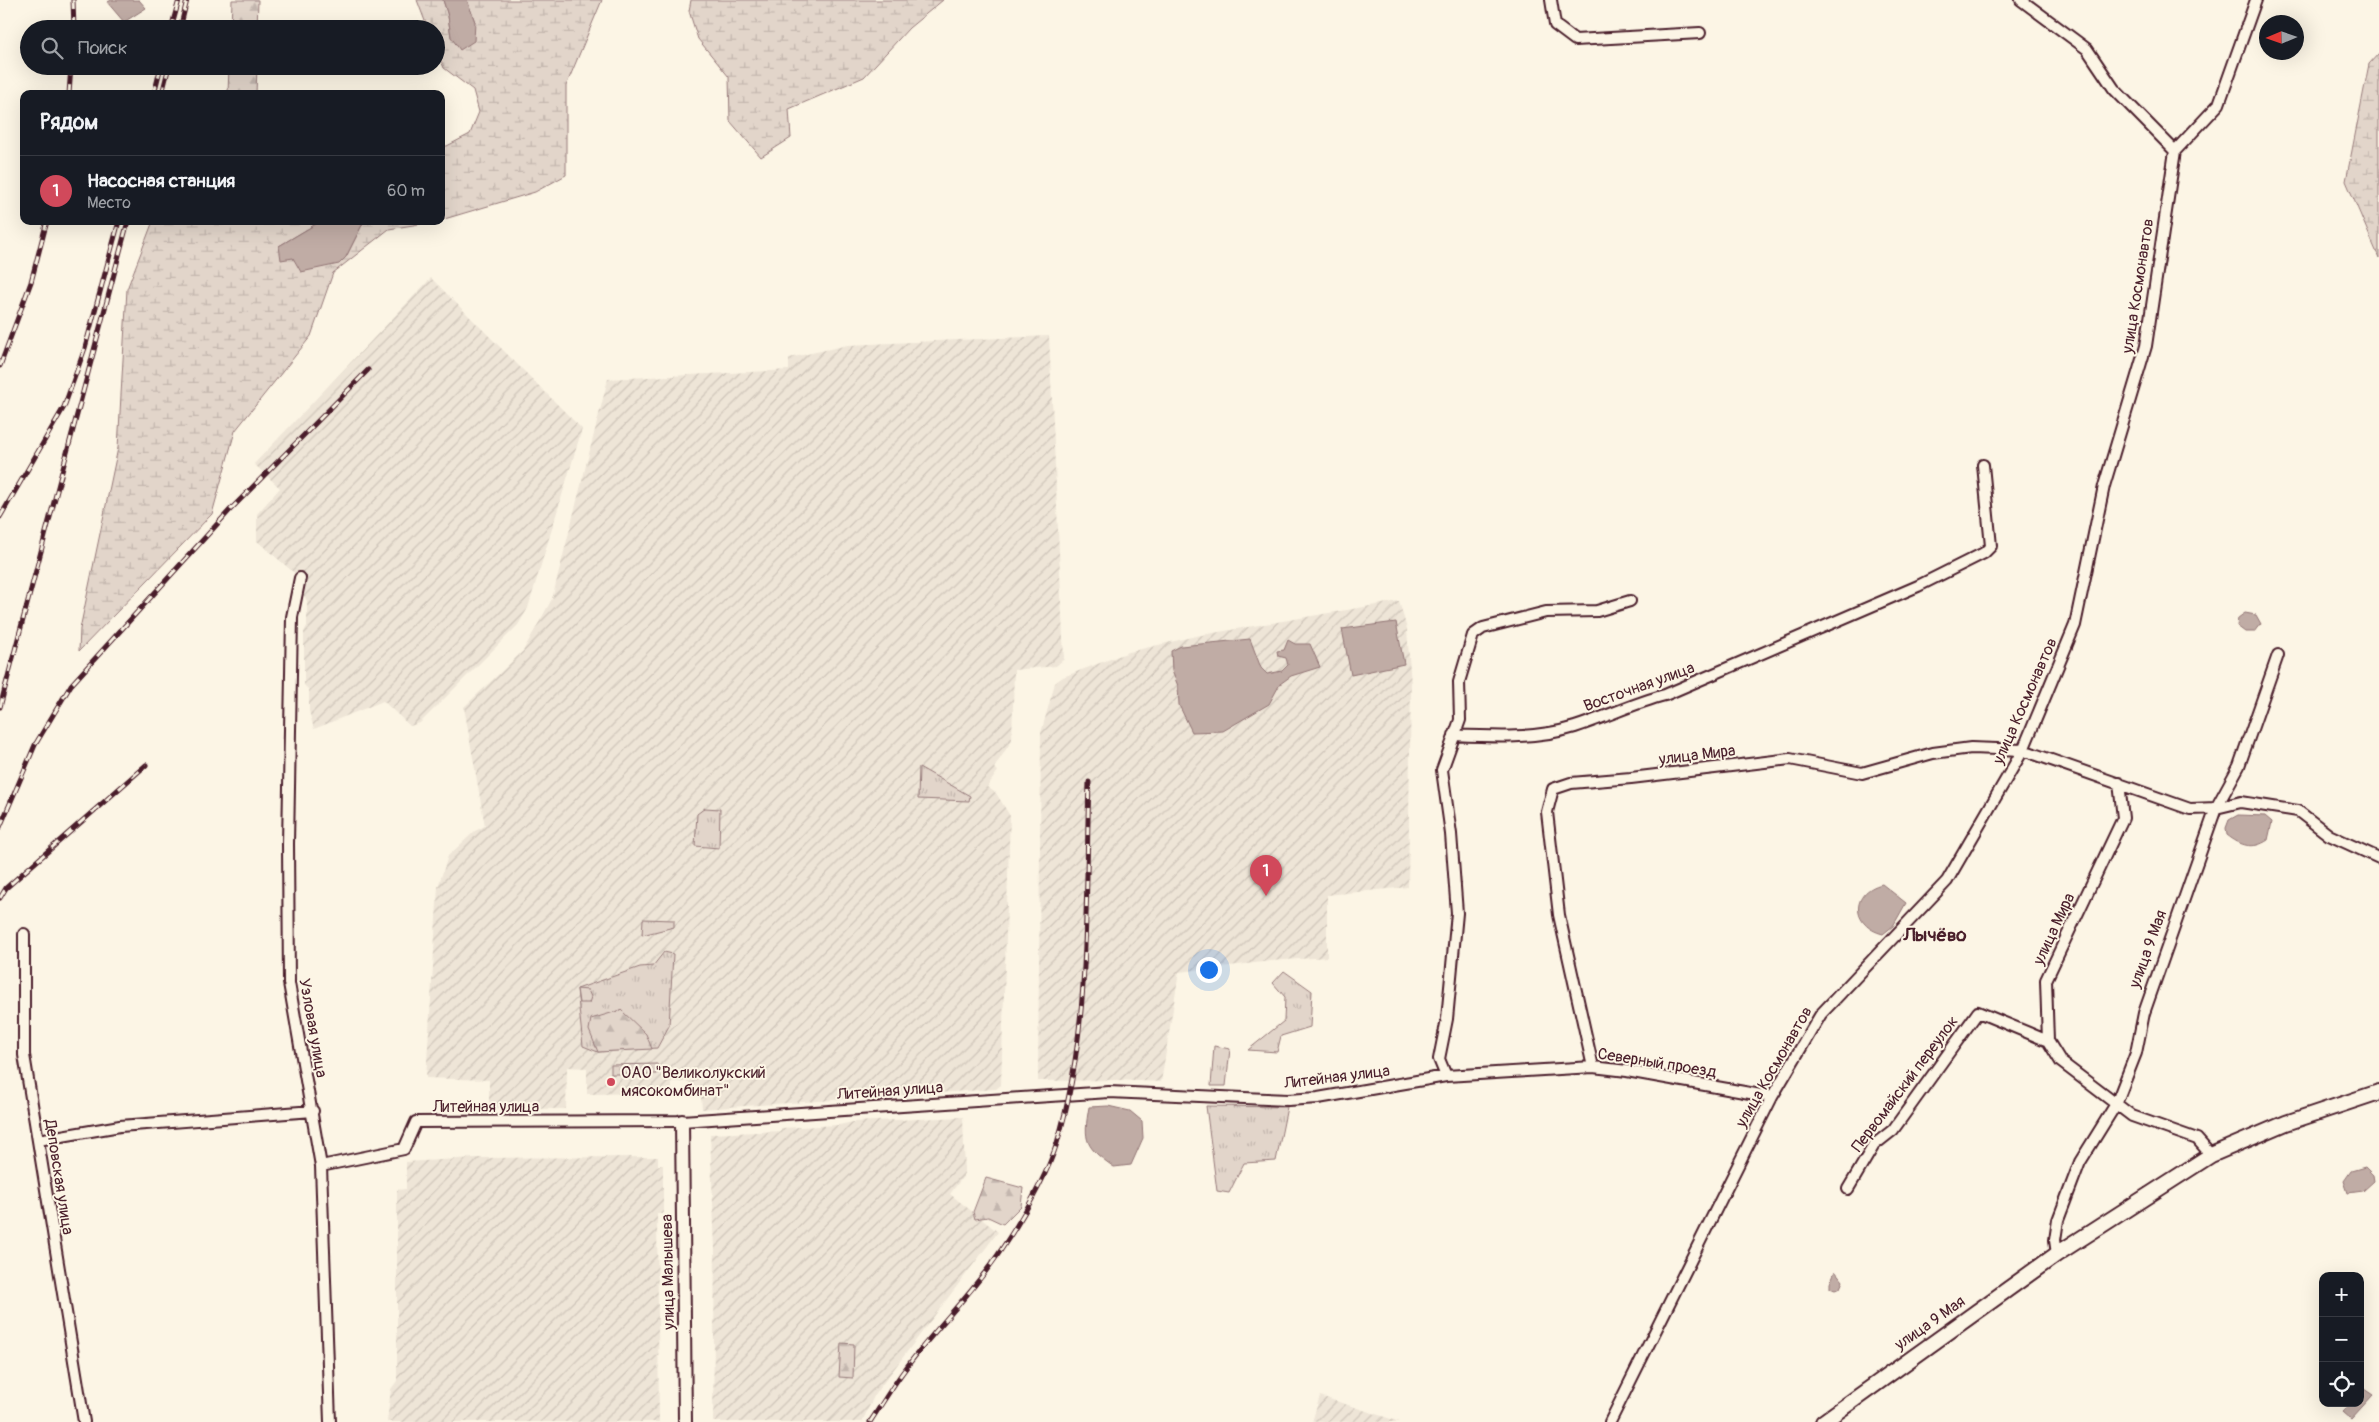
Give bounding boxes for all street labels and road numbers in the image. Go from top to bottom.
street label: улица Космонавтов [2117,217,2159,356]
street label: улица Космонавтов [1988,635,2062,768]
street label: Восточная улица [1581,658,1697,716]
street label: улица Мира [1657,740,1736,770]
street label: улица Мира [2028,890,2079,969]
street label: улица 9 Мая [2124,907,2171,992]
street label: Узловая улица [294,977,332,1079]
street label: улица Космонавтов [1731,1003,1817,1132]
street label: Первомайский переулок [1847,1012,1963,1156]
street label: Северный проезд [1596,1044,1718,1082]
street label: Литейная улица [1282,1061,1391,1094]
street label: Литейная улица [835,1077,944,1105]
street label: Литейная улица [432,1097,539,1117]
street label: Деповская улица [40,1117,78,1236]
street label: улица Малышева [657,1214,679,1331]
street label: улица 9 Мая [1890,1291,1969,1355]

